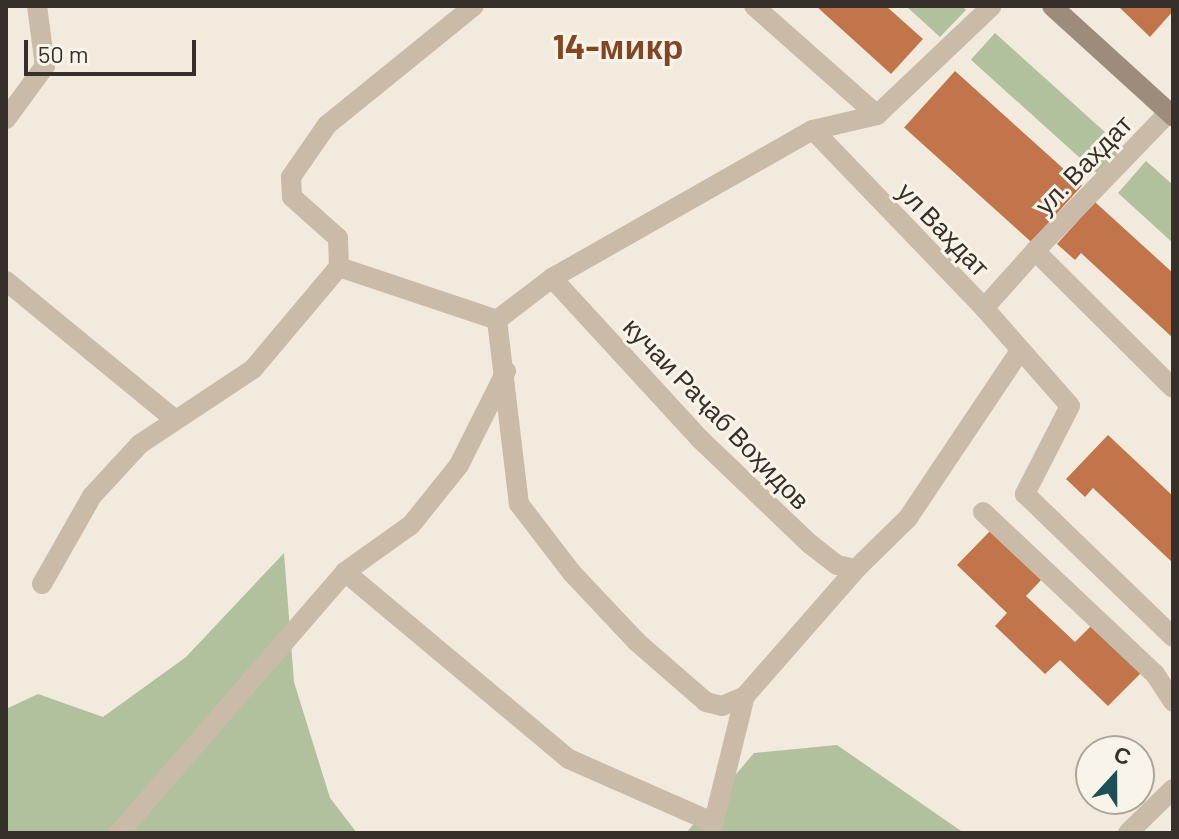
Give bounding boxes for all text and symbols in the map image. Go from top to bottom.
scale bar [28,24,200,74]
district label: 14-микр [553,26,683,66]
text: 50 m [38,39,89,68]
street label: ул. Вахдат [1028,108,1138,220]
street label: ул Ваҳдат [892,176,996,282]
street label: кучаи Раҷаб Воҳидов [617,311,817,515]
north arrow [1075,735,1155,815]
text: С [1111,739,1135,769]

